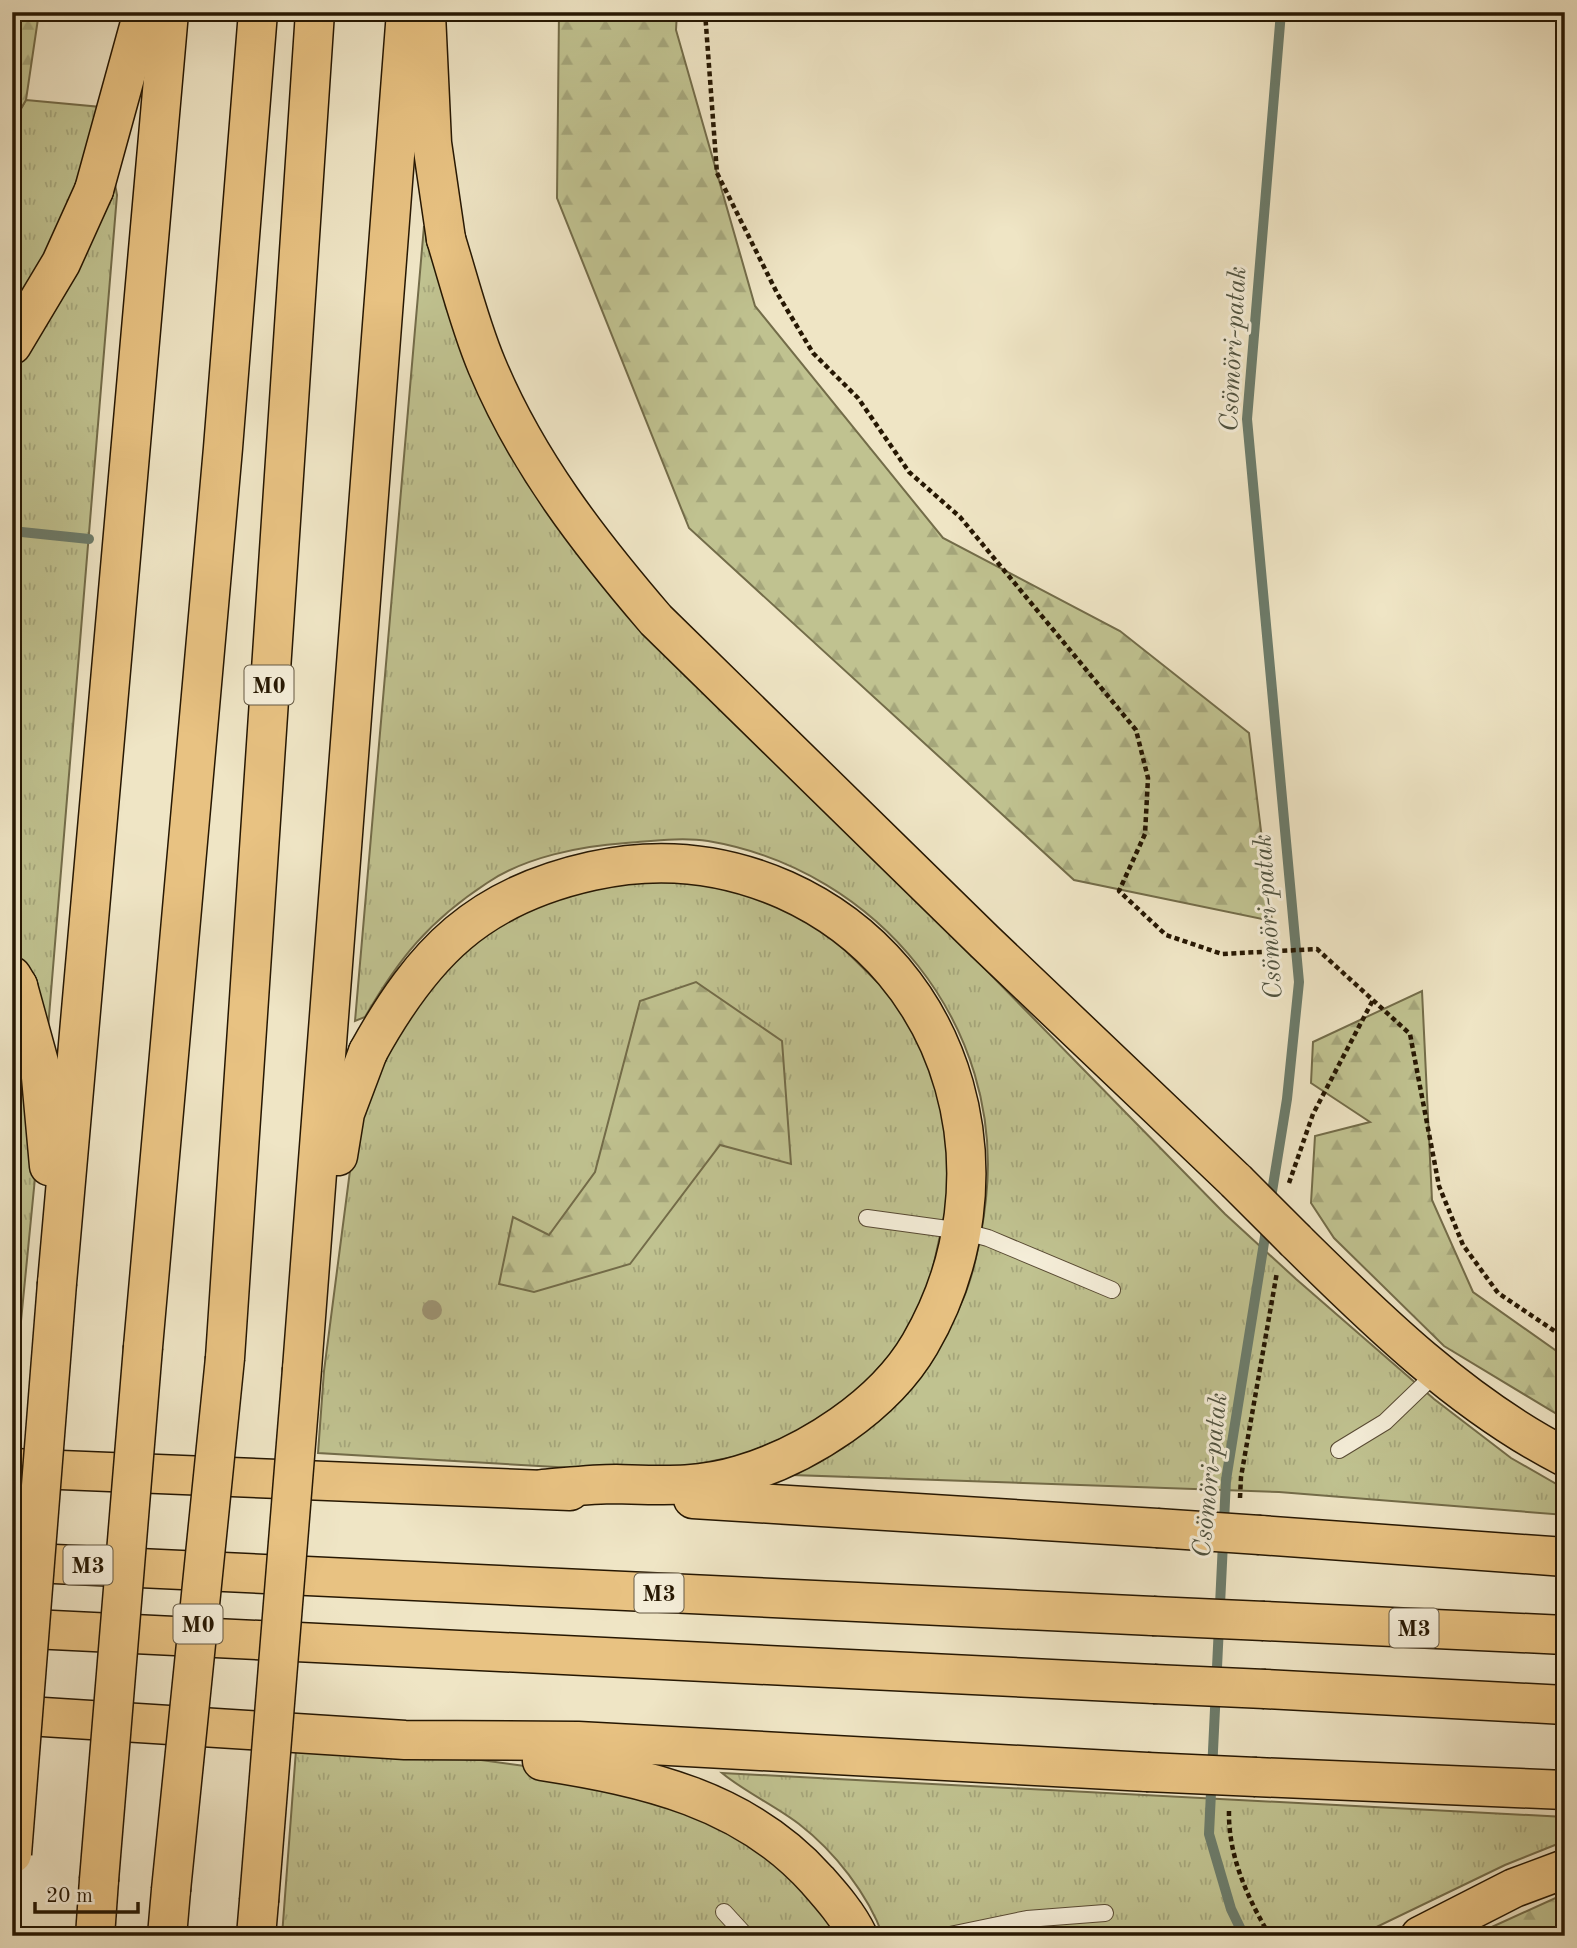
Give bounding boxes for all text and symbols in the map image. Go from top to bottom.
water label: Csömöri-patak [1217,266,1251,433]
road number: M0 [244,666,294,705]
water label: Csömöri-patak [1250,833,1288,1000]
water label: Csömöri-patak [1189,1391,1233,1559]
road number: M3 [64,1546,112,1584]
road number: M3 [634,1574,684,1612]
road number: M0 [174,1604,222,1644]
road number: M3 [1390,1609,1438,1648]
scale bar [35,1871,138,1915]
text: 20 m [46,1886,93,1907]

